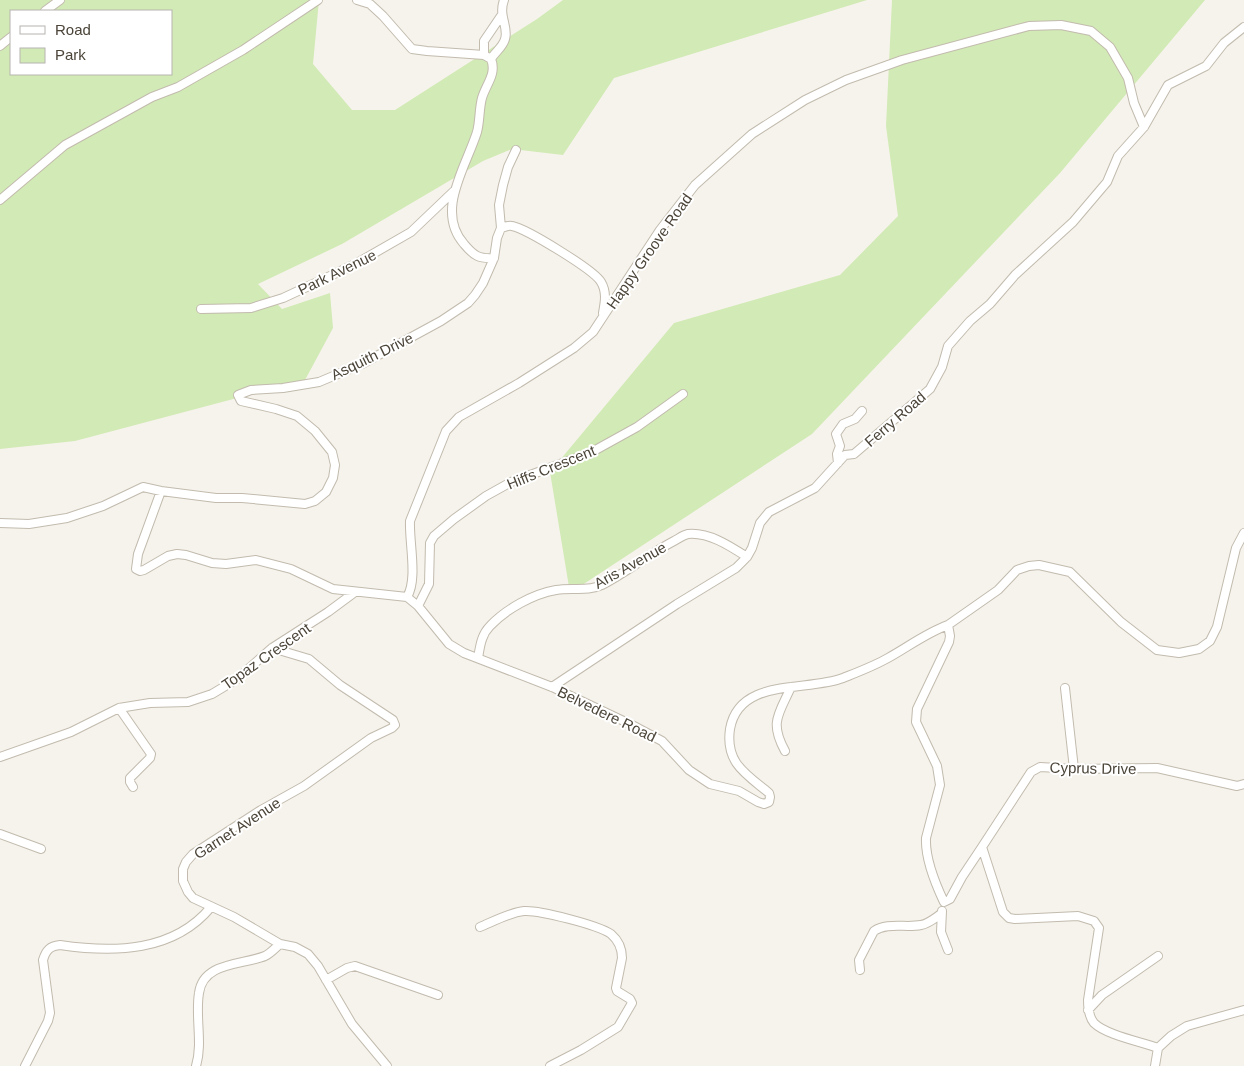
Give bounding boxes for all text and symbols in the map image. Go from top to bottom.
legend [10,10,172,75]
text: Road [55,21,91,38]
text: Park [55,46,86,63]
street label: Happy Groove Road [603,190,695,312]
street label: Park Avenue [295,246,379,298]
street label: Asquith Drive [328,329,416,383]
street label: Ferry Road [861,388,929,450]
street label: Hiffs Crescent [504,441,598,492]
street label: Aris Avenue [591,538,669,592]
street label: Topaz Crescent [218,619,314,693]
street label: Belvedere Road [555,683,659,745]
street label: Cyprus Drive [1050,759,1136,777]
street label: Garnet Avenue [191,794,283,862]

